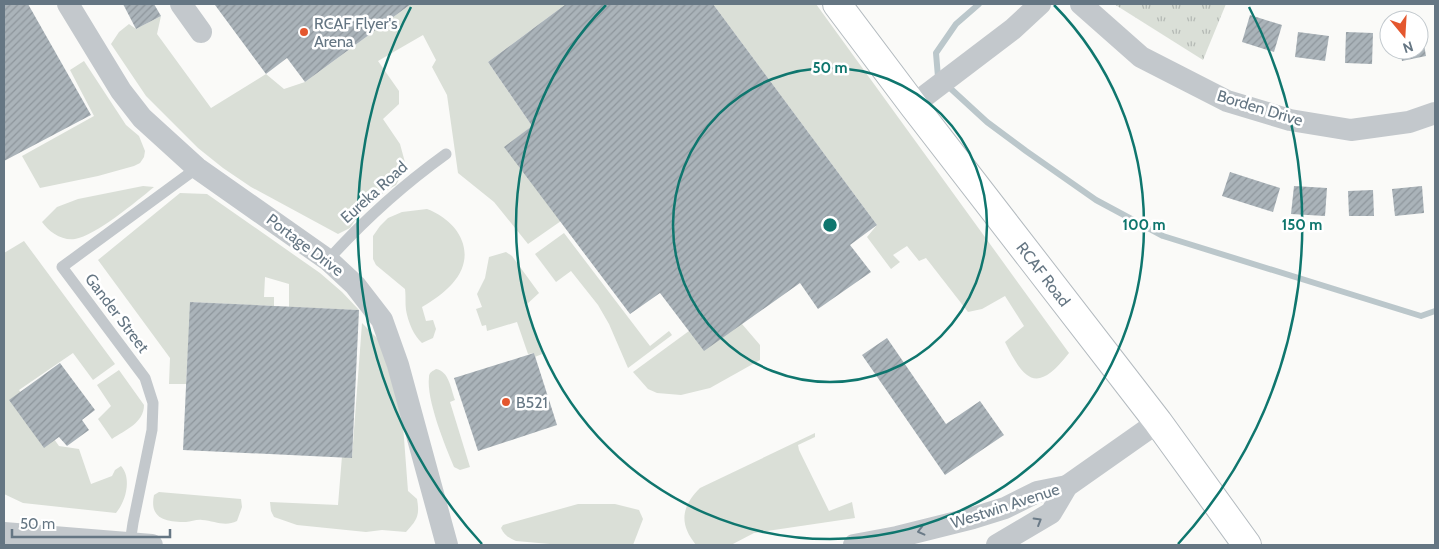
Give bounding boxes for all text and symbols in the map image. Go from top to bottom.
north arrow [1379,10,1429,60]
place label: RCAF Flyer's Arena [314,14,398,51]
marker: RCAF Flyer's Arena [298,26,310,38]
text: N [1401,37,1416,57]
text: 50 m [812,59,848,77]
street label: Borden Drive [1215,86,1305,130]
street label: Eureka Road [337,157,411,227]
street label: Portage Drive [263,210,347,280]
centre of rings [821,216,839,234]
text: 100 m [1122,216,1166,234]
text: 150 m [1282,216,1322,234]
street label: RCAF Road [1013,238,1074,310]
street label: Gander Street [81,270,153,357]
place label: B521 [516,393,548,412]
marker: B521 [500,396,512,408]
street label: Westwin Avenue [948,480,1062,532]
scale bar [12,506,170,538]
text: 50 m [20,515,55,533]
one-way arrow [1032,518,1041,528]
one-way arrow [916,525,925,536]

